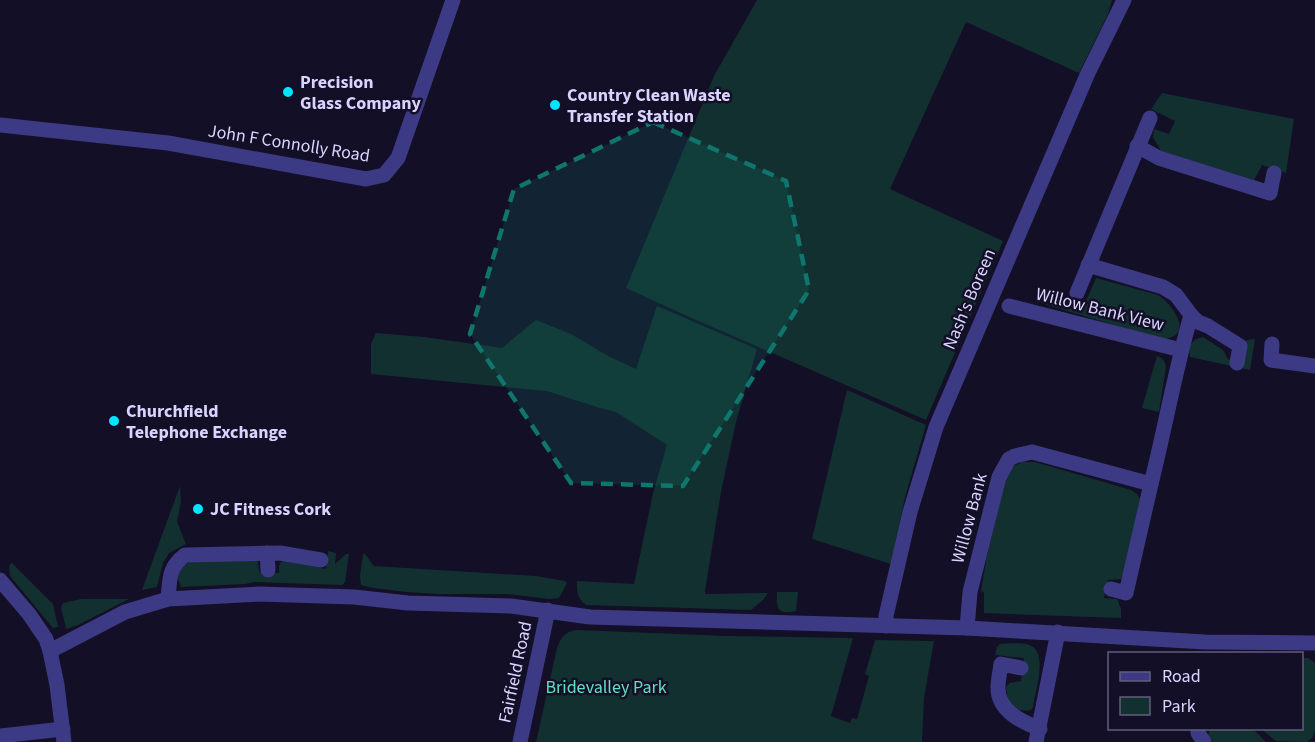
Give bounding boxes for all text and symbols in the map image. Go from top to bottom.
place label: Precision Glass Company [300,70,421,116]
place label: Country Clean Waste Transfer Station [567,83,731,129]
marker: Precision Glass Company [281,85,295,99]
marker: Country Clean Waste Transfer Station [548,98,562,112]
street label: John F Connolly Road [206,118,372,169]
street label: Nash's Boreen [937,245,1002,354]
street label: Willow Bank View [1033,281,1167,338]
place label: Churchfield Telephone Exchange [126,399,287,445]
marker: Churchfield Telephone Exchange [107,414,121,428]
street label: Willow Bank [945,470,994,566]
place label: JC Fitness Cork [210,497,331,522]
marker: JC Fitness Cork [191,502,205,516]
street label: Fairfield Road [493,619,538,725]
legend [1108,652,1303,730]
text: Road [1162,664,1201,689]
park label: Bridevalley Park [545,675,667,700]
text: Park [1162,694,1196,719]

